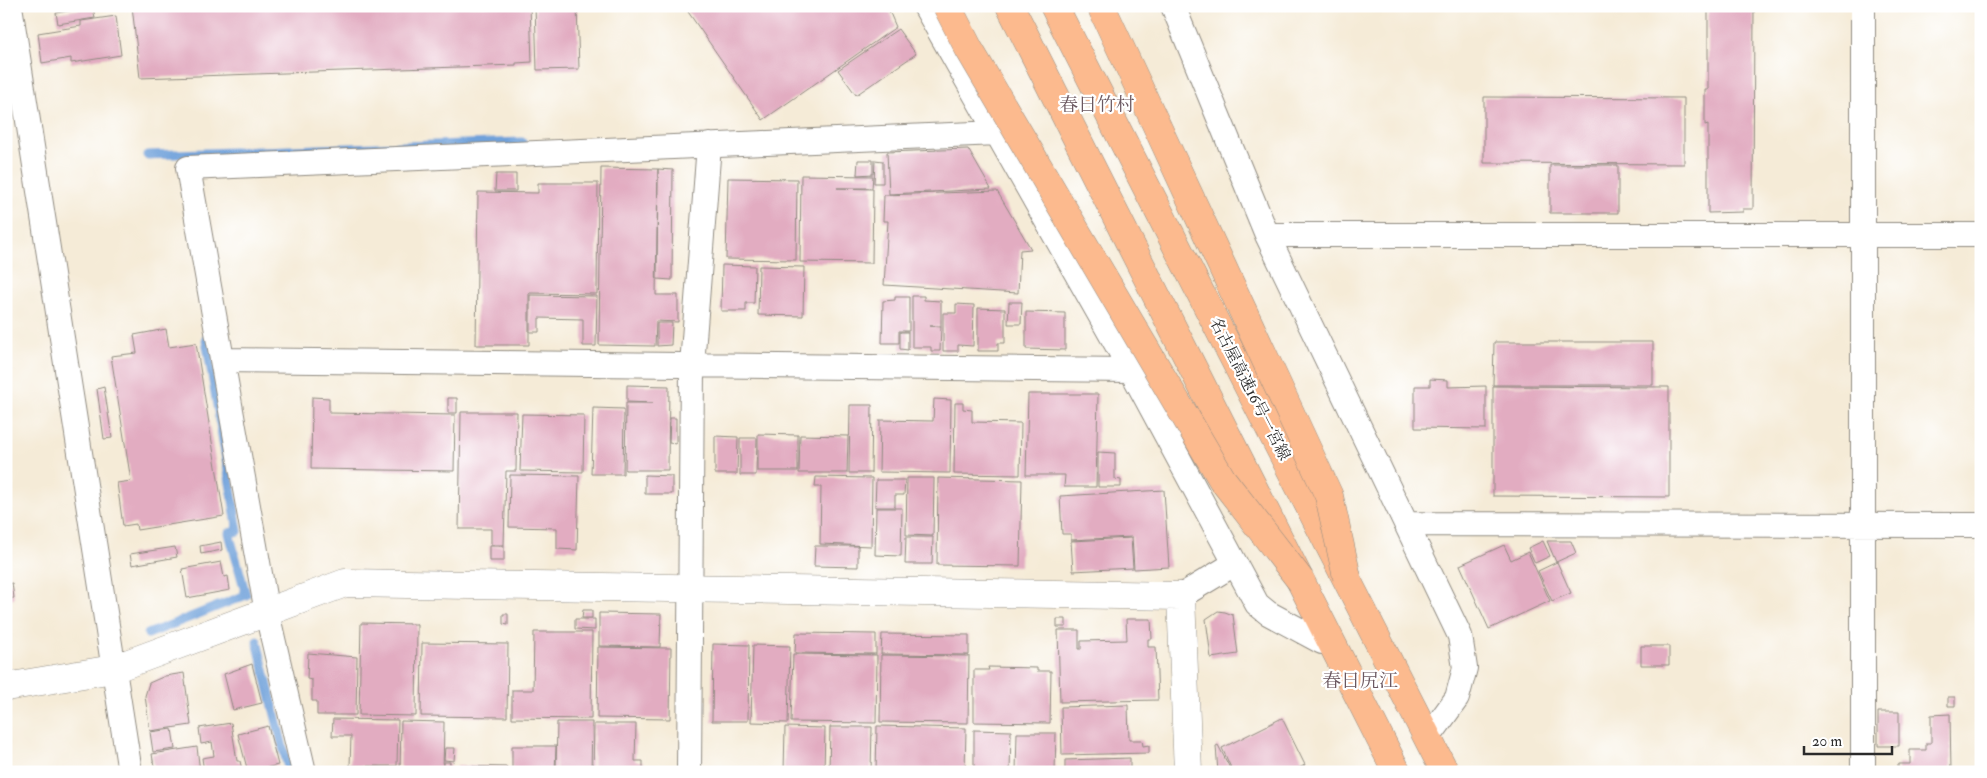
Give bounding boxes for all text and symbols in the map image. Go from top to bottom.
district label: 春日竹村 [1059,93,1135,117]
street label: 名古屋高速16号一宮線 [1205,314,1295,464]
district label: 春日尻江 [1322,669,1398,693]
scale bar [1804,723,1892,755]
text: 20 m [1812,732,1842,751]

